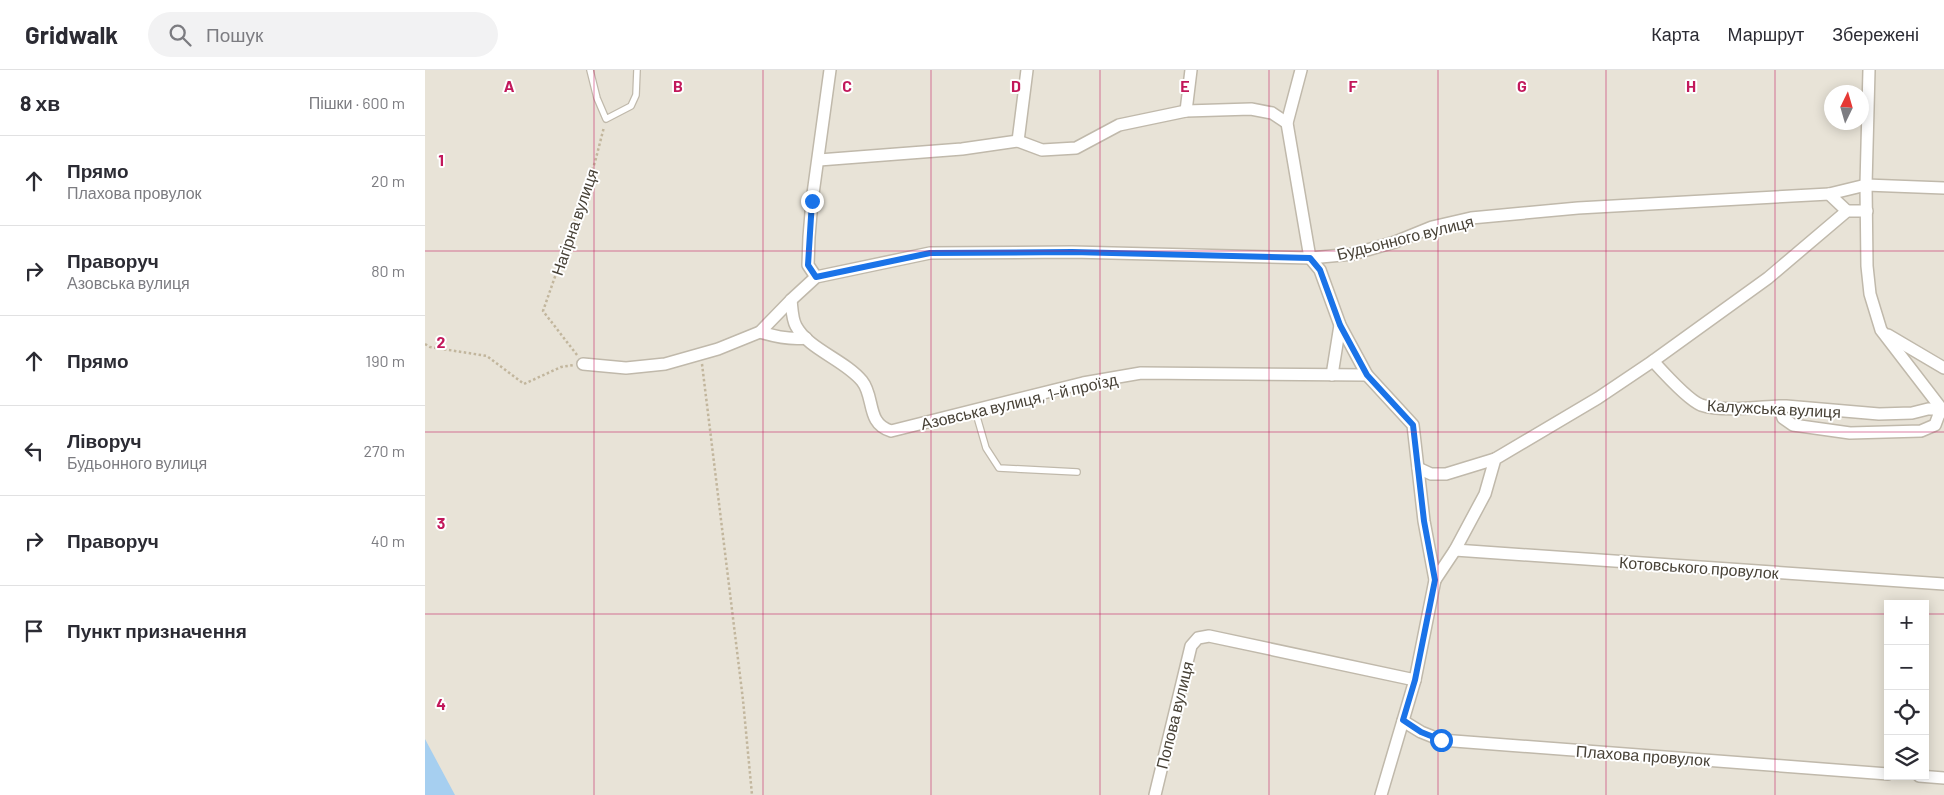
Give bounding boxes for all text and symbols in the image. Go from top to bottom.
search box [148,12,498,57]
text: Gridwalk [25,20,118,49]
icon: search [166,21,194,49]
text: Пошук [206,23,263,46]
text: Карта [1651,23,1699,45]
text: Маршрут [1727,23,1804,45]
text: Збережені [1832,23,1919,45]
text: A [504,76,515,95]
text: B [673,76,683,95]
text: C [842,76,852,95]
text: D [1011,76,1021,95]
text: E [1180,76,1190,95]
text: F [1349,76,1358,95]
text: G [1517,76,1527,95]
text: H [1686,76,1696,95]
north arrow [1824,85,1869,130]
text: 8 хв [20,90,60,115]
text: Пішки · 600 m [309,93,405,112]
text: 1 [438,150,444,169]
text: Прямо [67,159,129,182]
street label: Нагірна вулиця [547,166,601,278]
icon: ahead [20,167,48,195]
text: 20 m [371,171,405,190]
text: Плахова провулок [67,183,202,202]
route end [801,190,824,213]
street label: Будьонного вулиця [1335,211,1475,263]
text: Праворуч [67,249,159,272]
icon: right [20,257,48,285]
text: 80 m [371,261,405,280]
text: Азовська вулиця [67,273,190,292]
text: 2 [437,332,446,351]
icon: ahead [20,347,48,375]
text: Прямо [67,349,129,372]
text: 190 m [366,351,405,370]
street label: Азовська вулиця, 1-й проїзд [919,369,1120,433]
street label: Калужська вулиця [1707,395,1841,421]
text: Ліворуч [67,429,142,452]
icon: left [20,437,48,465]
text: 270 m [363,441,405,460]
text: Будьонного вулиця [67,453,207,472]
text: 3 [437,513,445,532]
icon: right [20,527,48,555]
text: Праворуч [67,529,159,552]
text: 40 m [371,531,405,550]
street label: Котовського провулок [1619,552,1780,582]
map controls [1884,600,1929,780]
button: + [1884,600,1929,645]
icon: arrive [20,617,48,645]
text: Пункт призначення [67,619,247,642]
button: − [1884,645,1929,690]
street label: Попова вулиця [1151,659,1197,771]
button: locate [1884,690,1929,735]
text: 4 [436,694,446,713]
route start [1430,729,1453,752]
button: layers [1884,735,1929,780]
street label: Плахова провулок [1575,741,1712,769]

